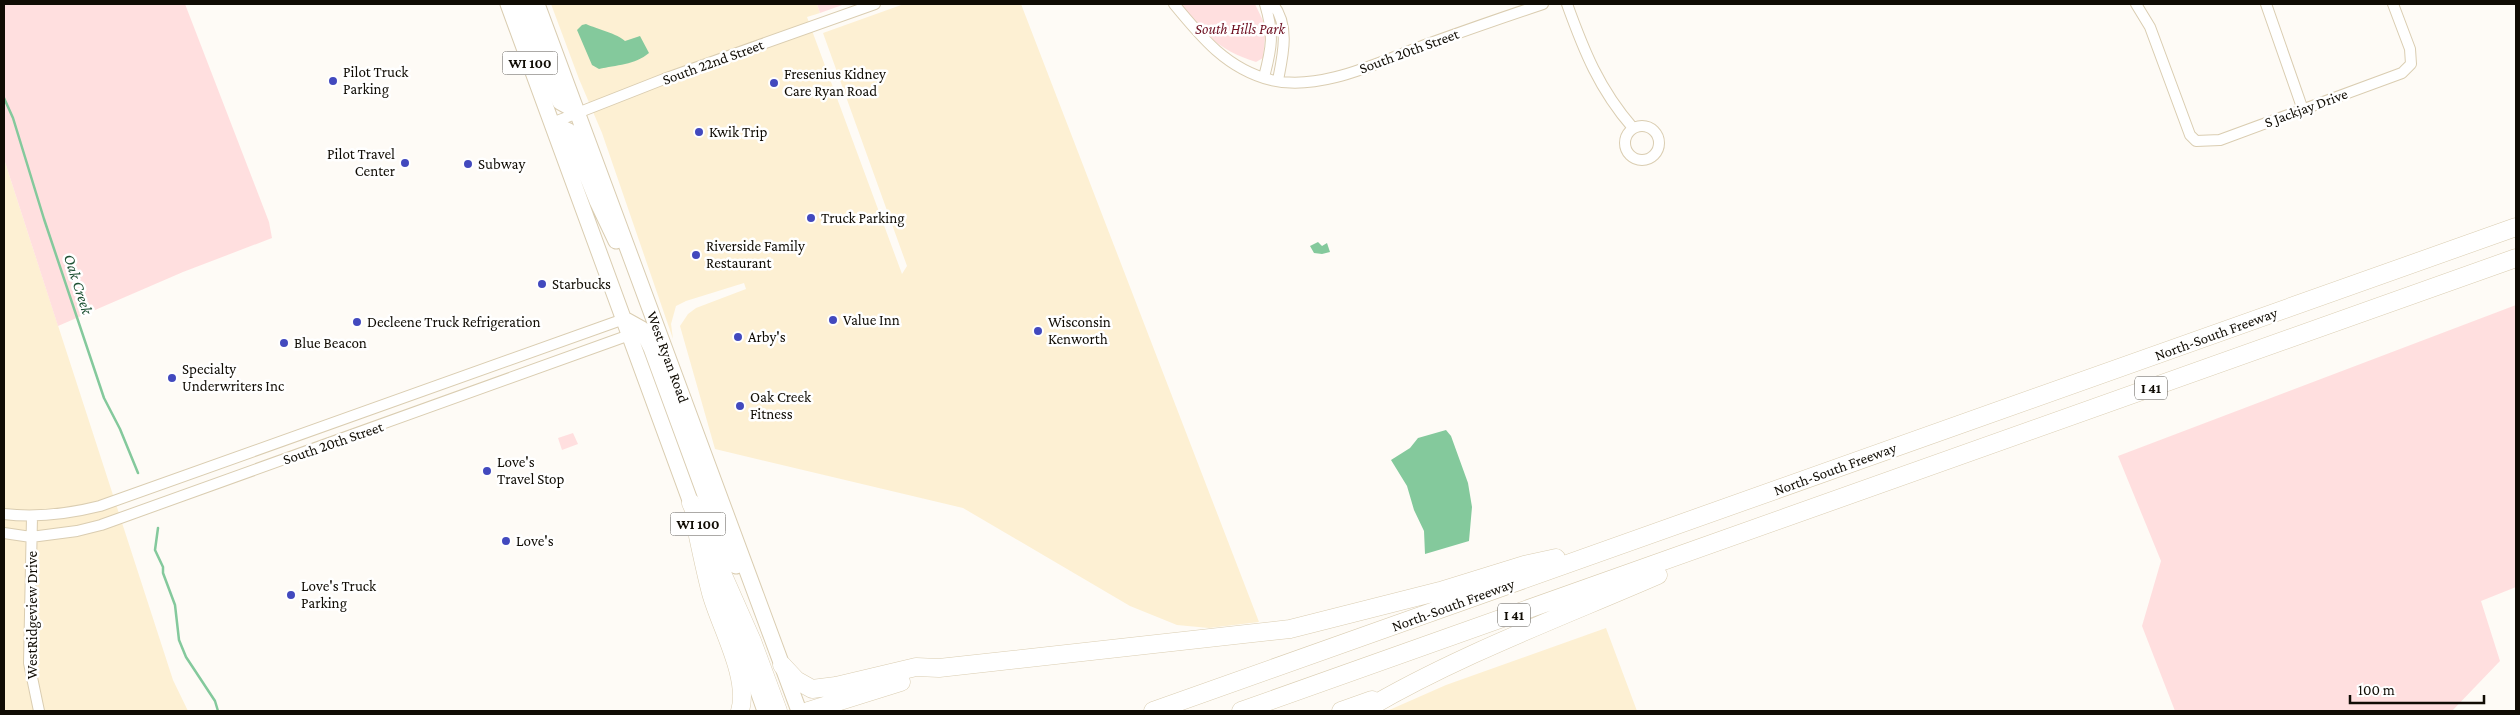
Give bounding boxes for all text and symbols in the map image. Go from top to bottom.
park label: South Hills Park [1195,21,1286,37]
street label: South 20th Street [1357,25,1462,76]
street label: South 22nd Street [660,36,767,88]
road number: WI 100 [502,52,558,74]
place label: Pilot Truck Parking [343,64,409,98]
place label: Fresenius Kidney Care Ryan Road [784,66,886,100]
marker: Pilot Truck Parking [327,75,339,87]
marker: Fresenius Kidney Care Ryan Road [768,77,780,89]
street label: S Jackjay Drive [2262,85,2351,131]
place label: Kwik Trip [709,124,767,141]
marker: Kwik Trip [693,126,705,138]
place label: Pilot Travel Center [327,146,396,179]
place label: Subway [478,156,525,173]
marker: Pilot Travel Center [399,157,411,169]
marker: Subway [462,158,474,170]
place label: Truck Parking [821,210,904,227]
marker: Truck Parking [805,212,817,224]
place label: Riverside Family Restaurant [706,238,805,271]
marker: Riverside Family Restaurant [690,249,702,261]
water label: Oak Creek [61,252,97,317]
place label: Starbucks [552,276,611,292]
marker: Starbucks [536,278,548,290]
street label: North-South Freeway [2152,304,2280,365]
street label: West Ryan Road [643,309,692,405]
place label: Value Inn [843,312,900,328]
place label: Decleene Truck Refrigeration [367,314,540,331]
marker: Value Inn [827,314,839,326]
place label: Wisconsin Kenworth [1048,314,1111,347]
marker: Decleene Truck Refrigeration [351,316,363,328]
marker: Wisconsin Kenworth [1032,325,1044,337]
place label: Arby's [748,329,786,346]
marker: Arby's [732,331,744,343]
place label: Blue Beacon [294,335,367,351]
marker: Blue Beacon [278,337,290,349]
place label: Specialty Underwriters Inc [182,361,285,394]
marker: Specialty Underwriters Inc [166,372,178,384]
road number: I 41 [2135,376,2167,399]
place label: Oak Creek Fitness [750,389,812,422]
marker: Oak Creek Fitness [734,400,746,412]
street label: South 20th Street [281,418,386,468]
street label: North-South Freeway [1771,439,1899,500]
place label: Love's Travel Stop [497,454,565,488]
marker: Love's Travel Stop [481,465,493,477]
road number: WI 100 [670,512,726,536]
place label: Love's [516,533,554,549]
marker: Love's [500,535,512,547]
street label: WestRidgeview Drive [24,550,41,679]
street label: North-South Freeway [1389,575,1517,636]
place label: Love's Truck Parking [301,578,377,612]
marker: Love's Truck Parking [285,589,297,601]
road number: I 41 [1498,604,1530,626]
scale bar [2350,672,2484,704]
text: 100 m [2358,682,2395,698]

